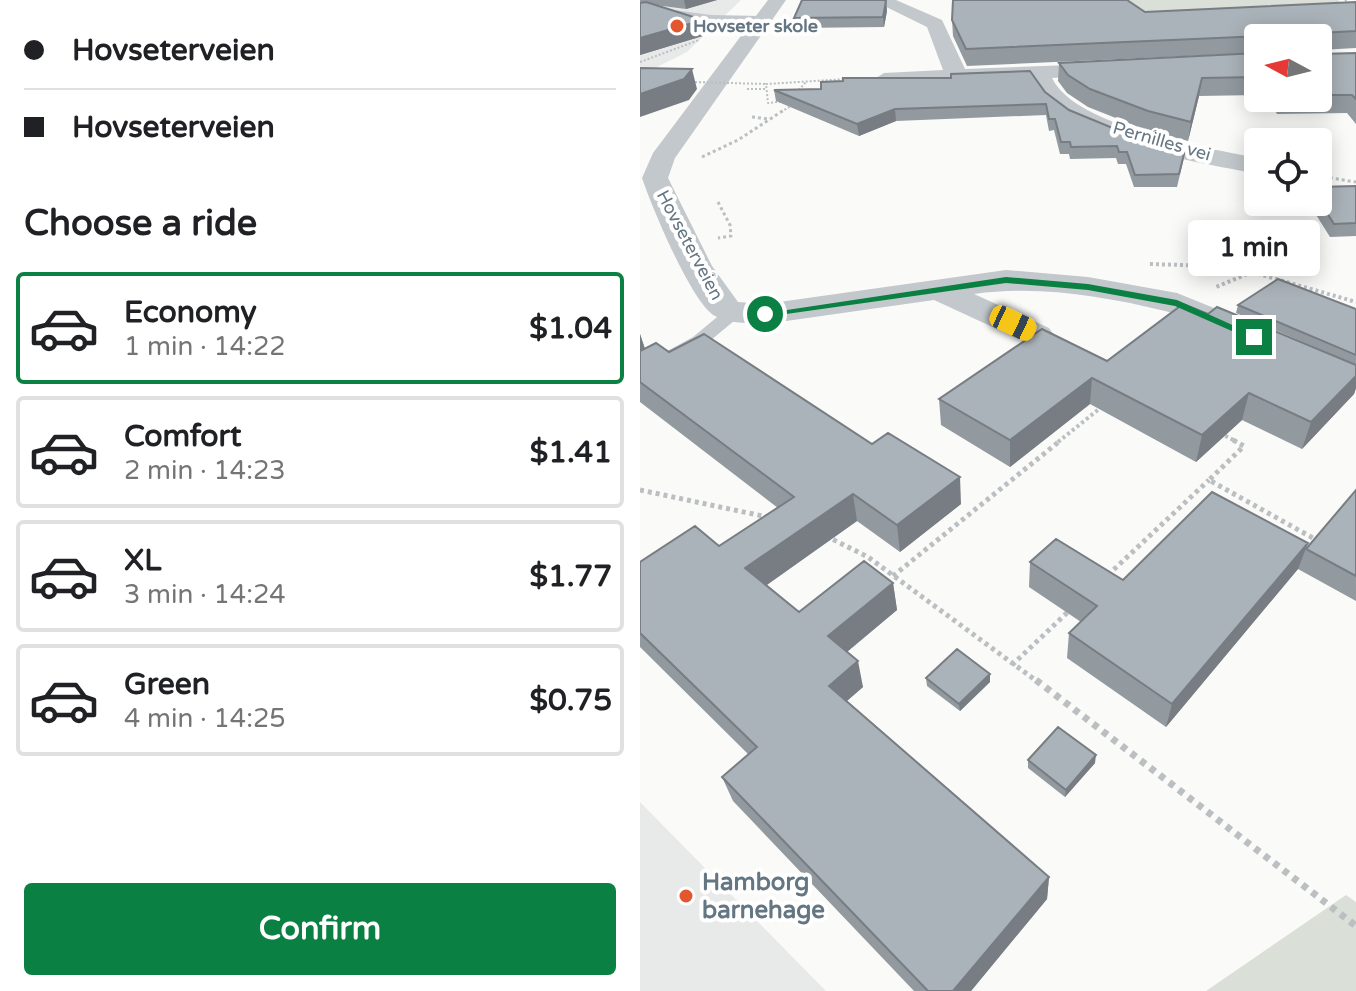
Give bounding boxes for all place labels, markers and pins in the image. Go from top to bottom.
place label: Hovseter skole [693,15,818,37]
marker: Hovseter skole [668,17,686,35]
place label: Hamborg barnehage [702,868,825,925]
marker: Hamborg barnehage [677,887,695,905]

